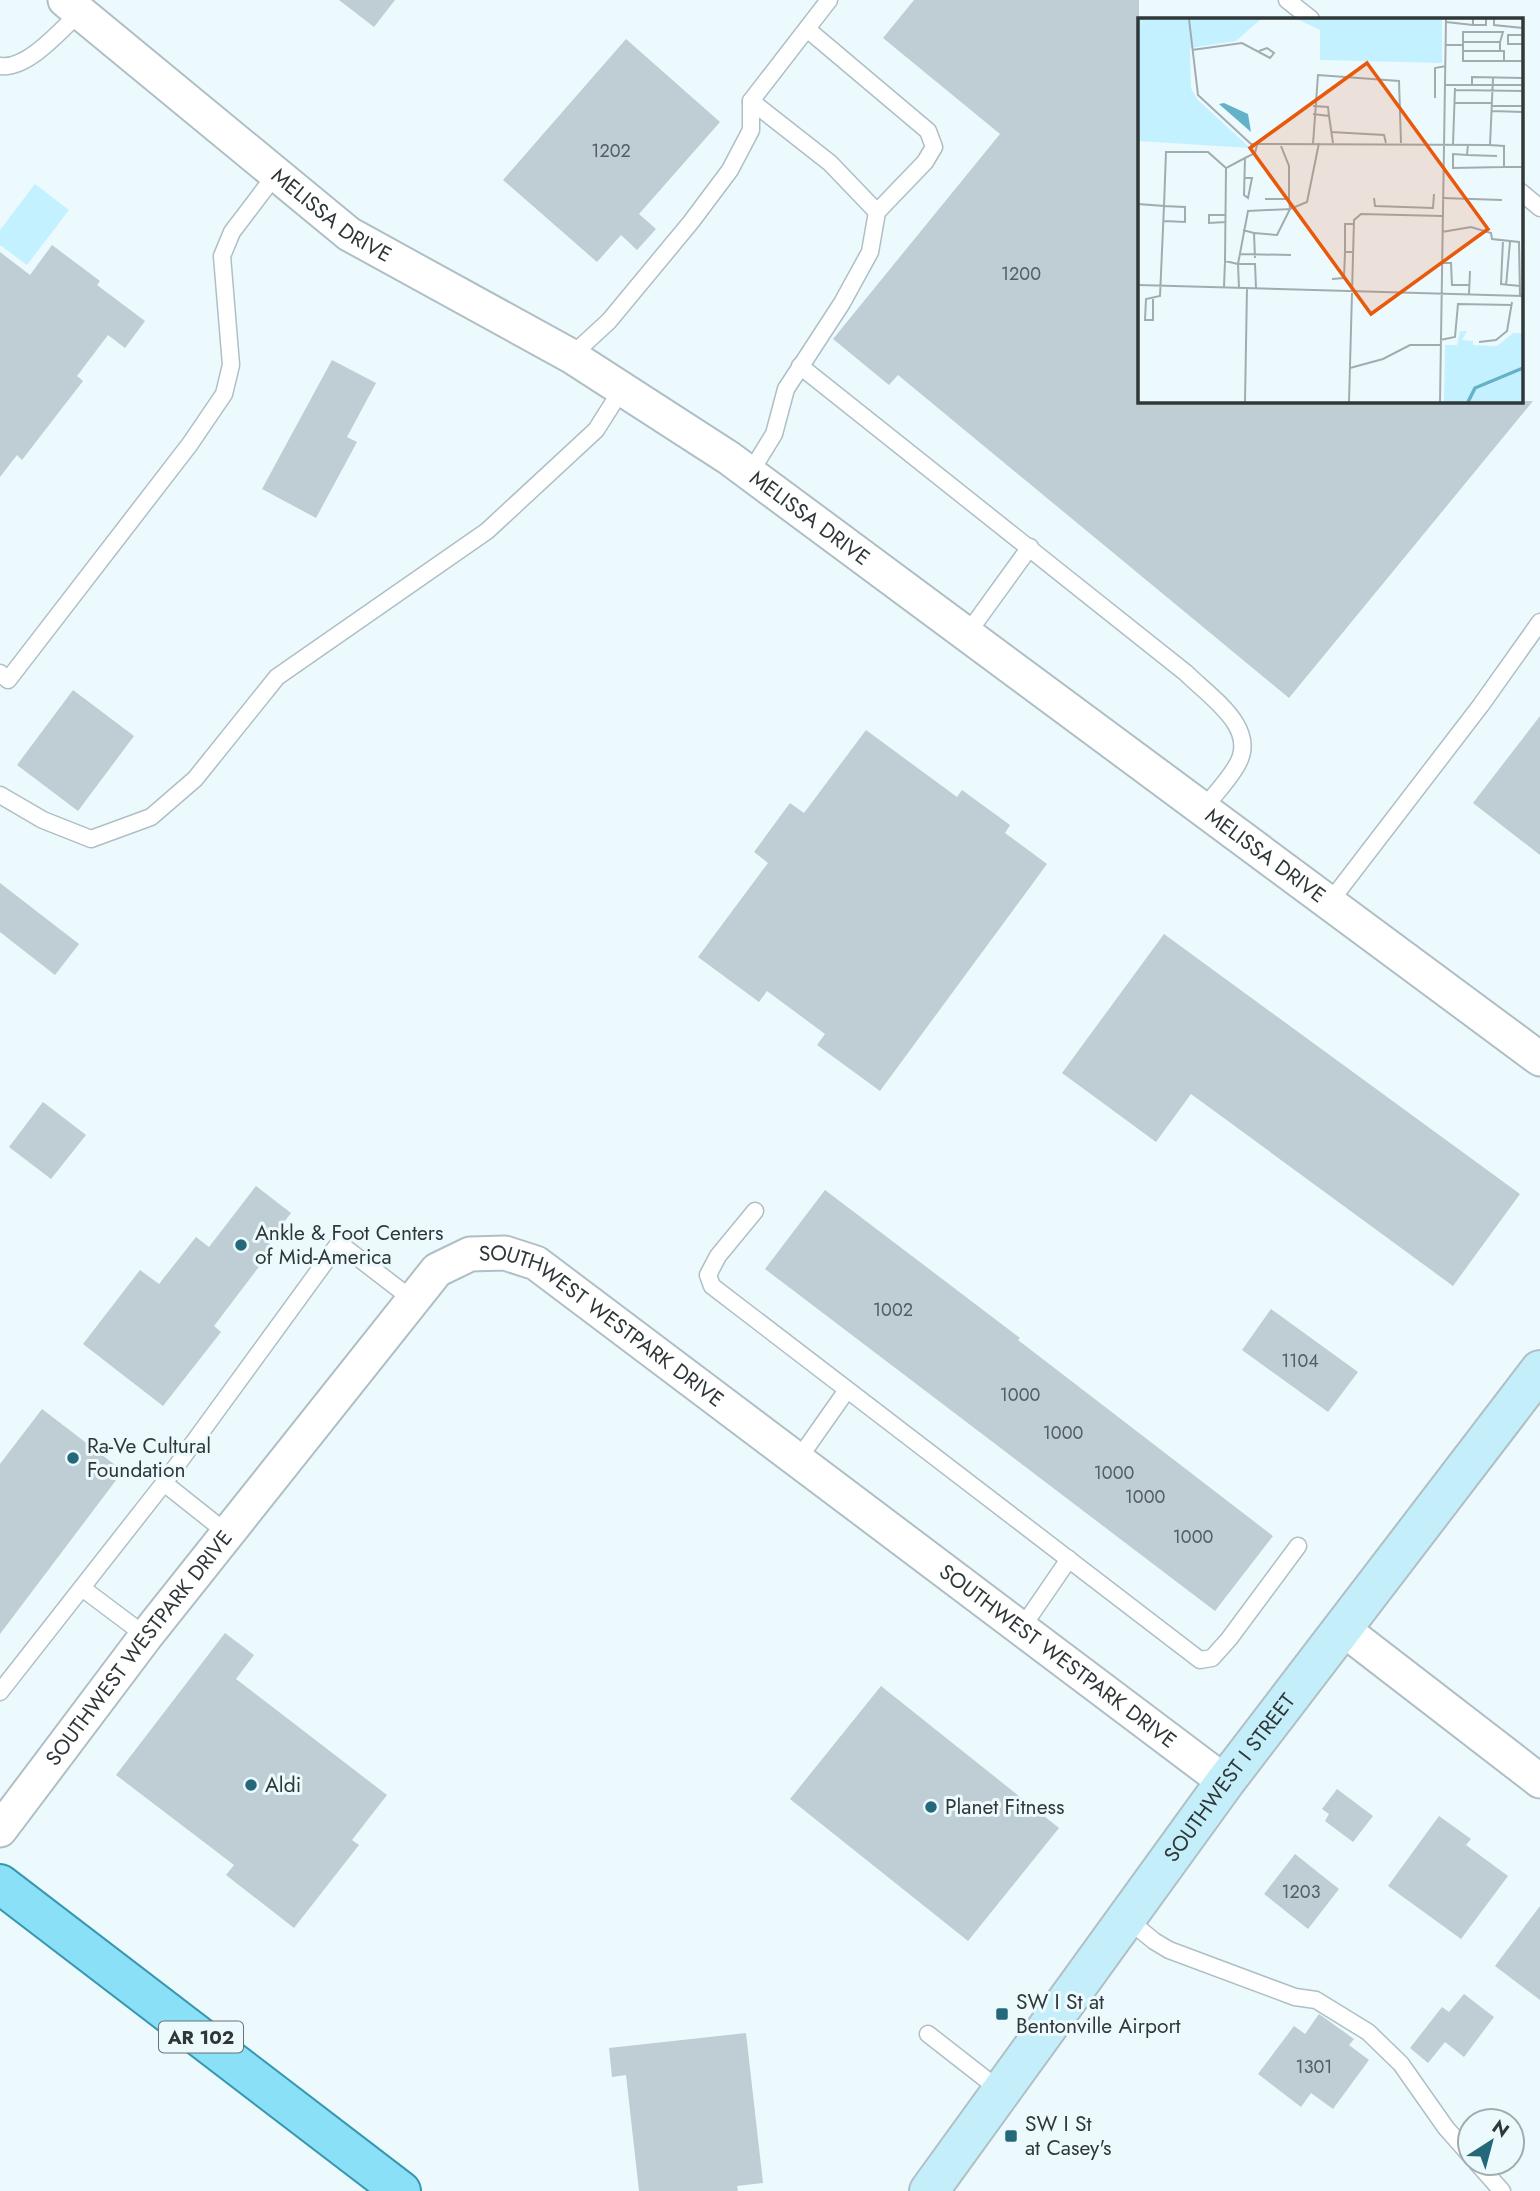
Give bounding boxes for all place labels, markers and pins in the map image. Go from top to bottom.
place label: Ankle & Foot Centers of Mid-America [255,1218,443,1272]
marker: Ankle & Foot Centers of Mid-America [233,1237,249,1253]
place label: Ra-Ve Cultural Foundation [87,1431,211,1485]
marker: Ra-Ve Cultural Foundation [65,1450,81,1466]
place label: Aldi [265,1770,301,1800]
marker: Aldi [243,1777,259,1793]
place label: Planet Fitness [945,1792,1064,1822]
marker: Planet Fitness [923,1799,939,1815]
place label: SW I St at Bentonville Airport [1016,1987,1181,2041]
marker: SW I St at Bentonville Airport [994,2006,1010,2022]
place label: SW I St at Casey's [1025,2109,1111,2163]
marker: SW I St at Casey's [1003,2128,1019,2144]

